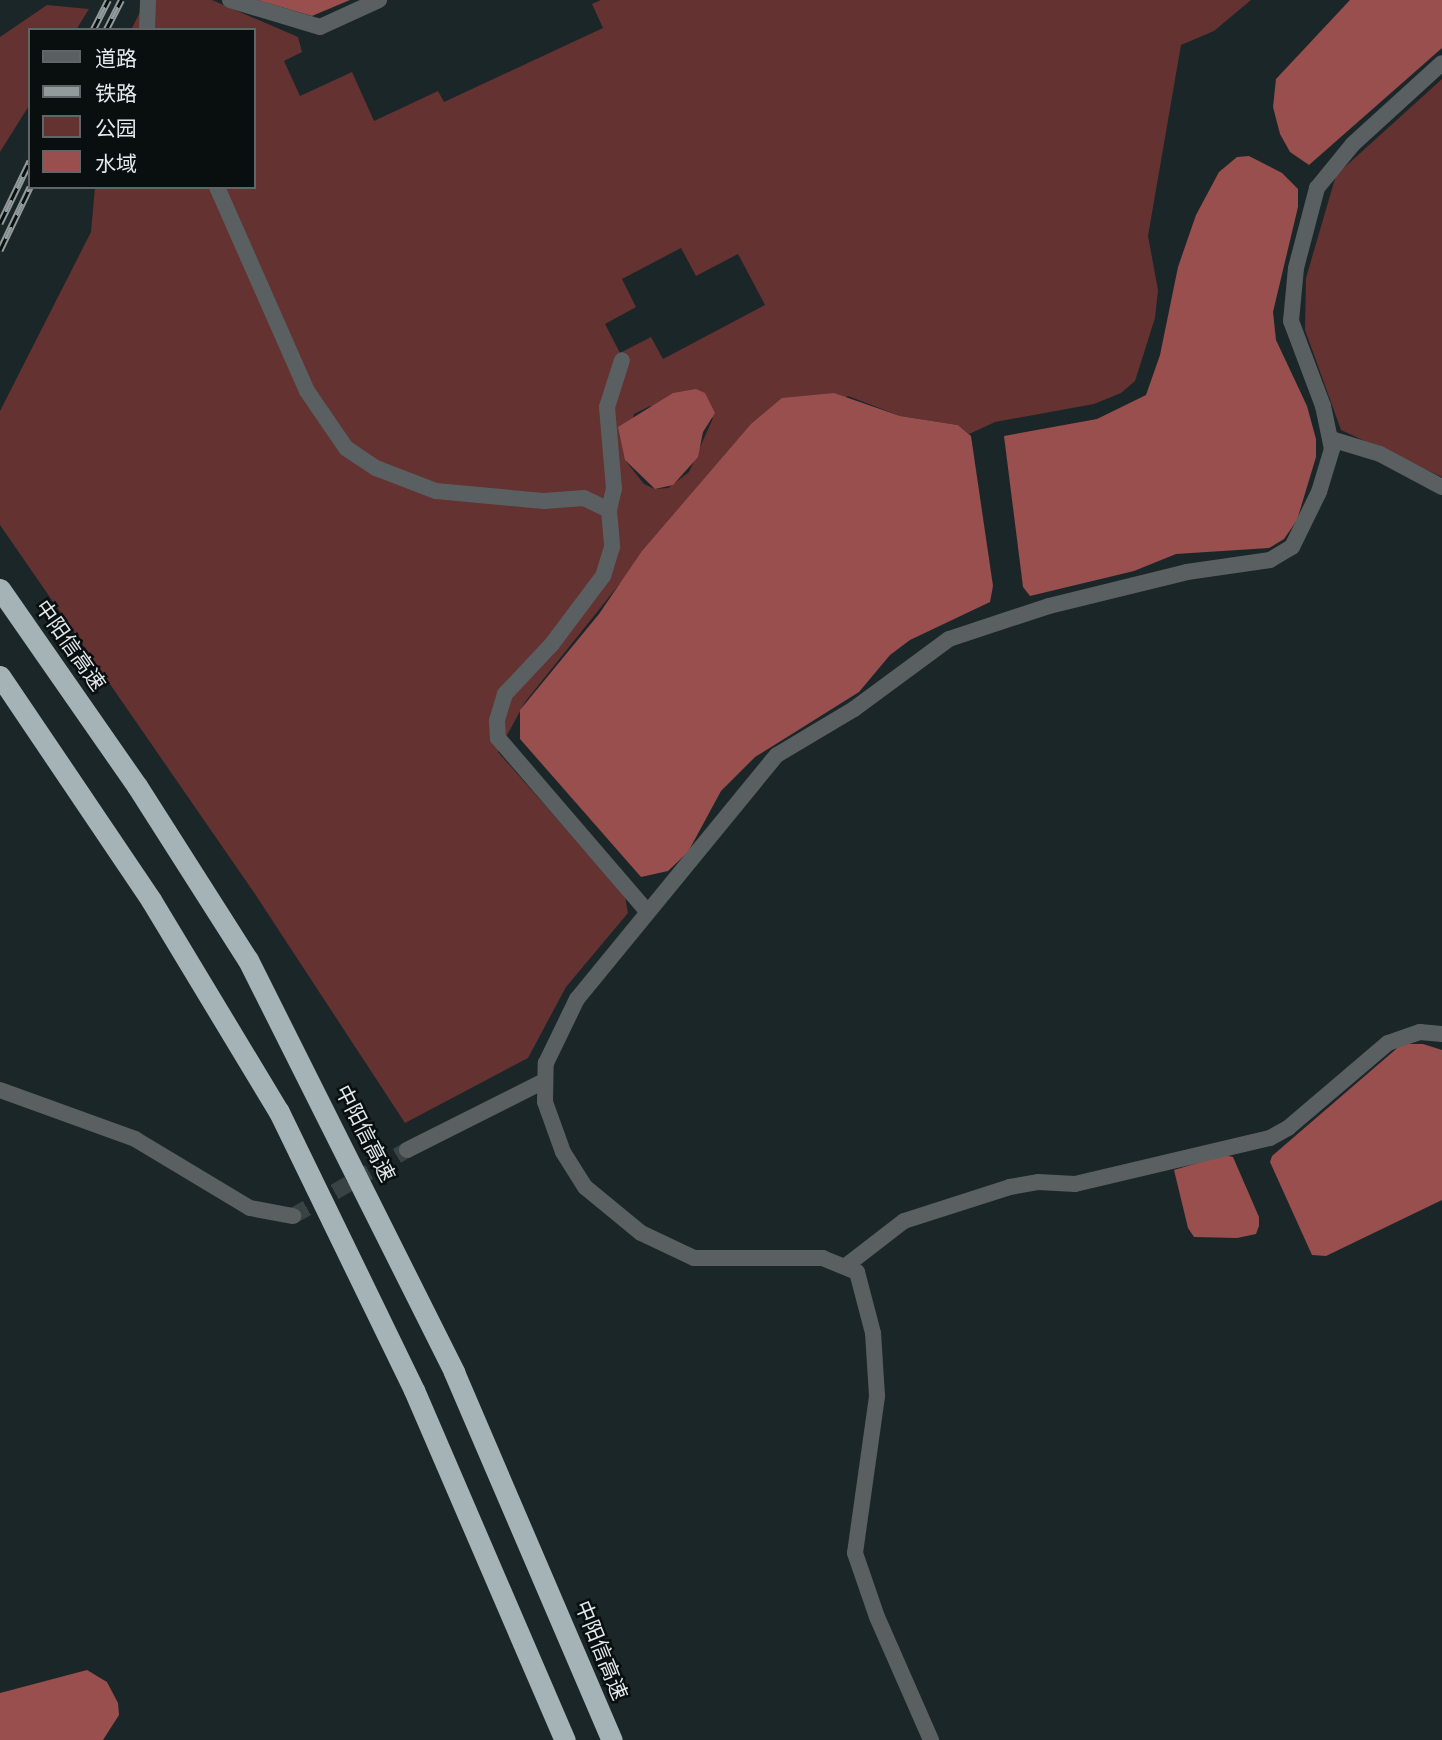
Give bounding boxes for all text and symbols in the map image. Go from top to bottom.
legend [28,28,256,189]
text: 道路 [95,45,137,70]
text: 铁路 [95,80,137,105]
text: 公园 [95,115,137,140]
text: 水域 [95,150,137,175]
street label: 中阳信高速 [31,595,111,695]
street label: 中阳信高速 [331,1081,401,1185]
street label: 中阳信高速 [571,1597,633,1703]

